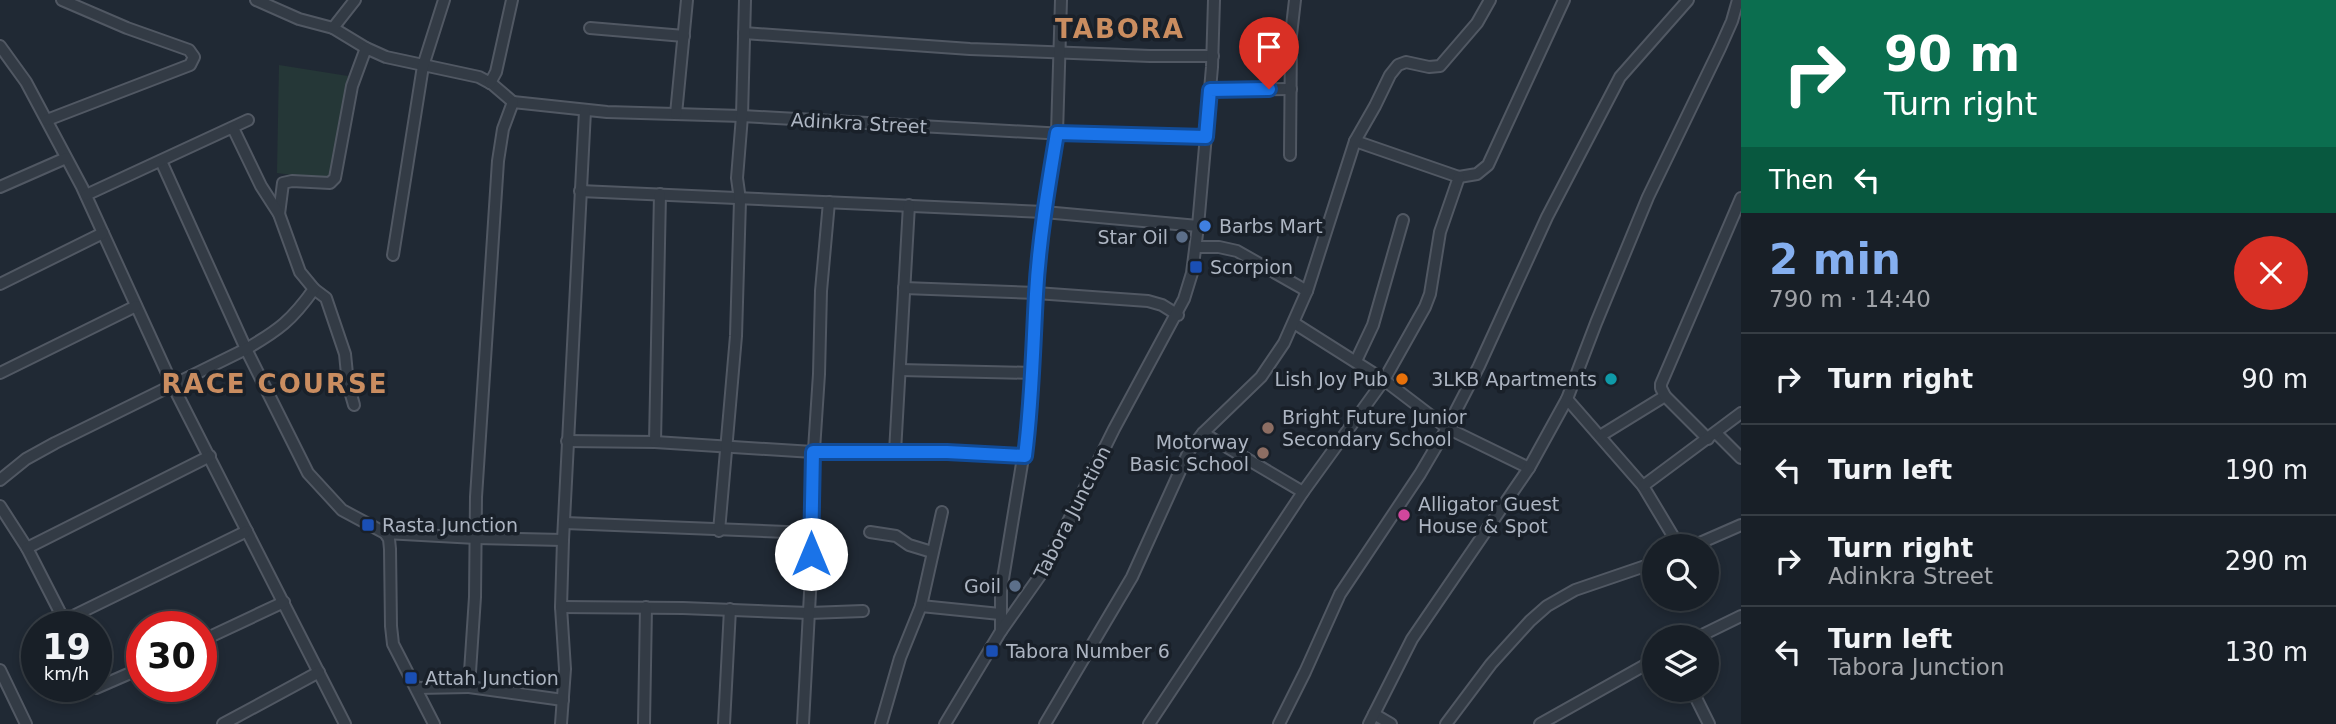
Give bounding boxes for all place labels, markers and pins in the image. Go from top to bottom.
pin [1239,17,1299,89]
place label: Barbs Mart [1219,215,1323,237]
marker: Barbs Mart [1197,218,1213,234]
place label: Star Oil [1097,226,1168,248]
marker: Star Oil [1174,229,1190,245]
place label: Scorpion [1210,256,1293,278]
marker: Scorpion [1188,259,1204,275]
place label: Lish Joy Pub [1274,368,1388,390]
place label: 3LKB Apartments [1431,368,1597,390]
marker: Lish Joy Pub [1394,371,1410,387]
marker: 3LKB Apartments [1603,371,1619,387]
place label: Bright Future Junior Secondary School [1282,406,1467,450]
marker: Bright Future Junior Secondary School [1260,420,1276,436]
place label: Motorway Basic School [1130,431,1249,475]
marker: Motorway Basic School [1255,445,1271,461]
place label: Alligator Guest House & Spot [1418,493,1559,537]
marker: Alligator Guest House & Spot [1396,507,1412,523]
place label: Rasta Junction [382,514,518,536]
marker: Rasta Junction [360,517,376,533]
place label: Goil [964,575,1001,597]
marker: Goil [1007,578,1023,594]
place label: Tabora Number 6 [1005,640,1170,662]
marker: Tabora Number 6 [984,643,1000,659]
place label: Attah Junction [425,667,559,689]
marker: Attah Junction [403,670,419,686]

